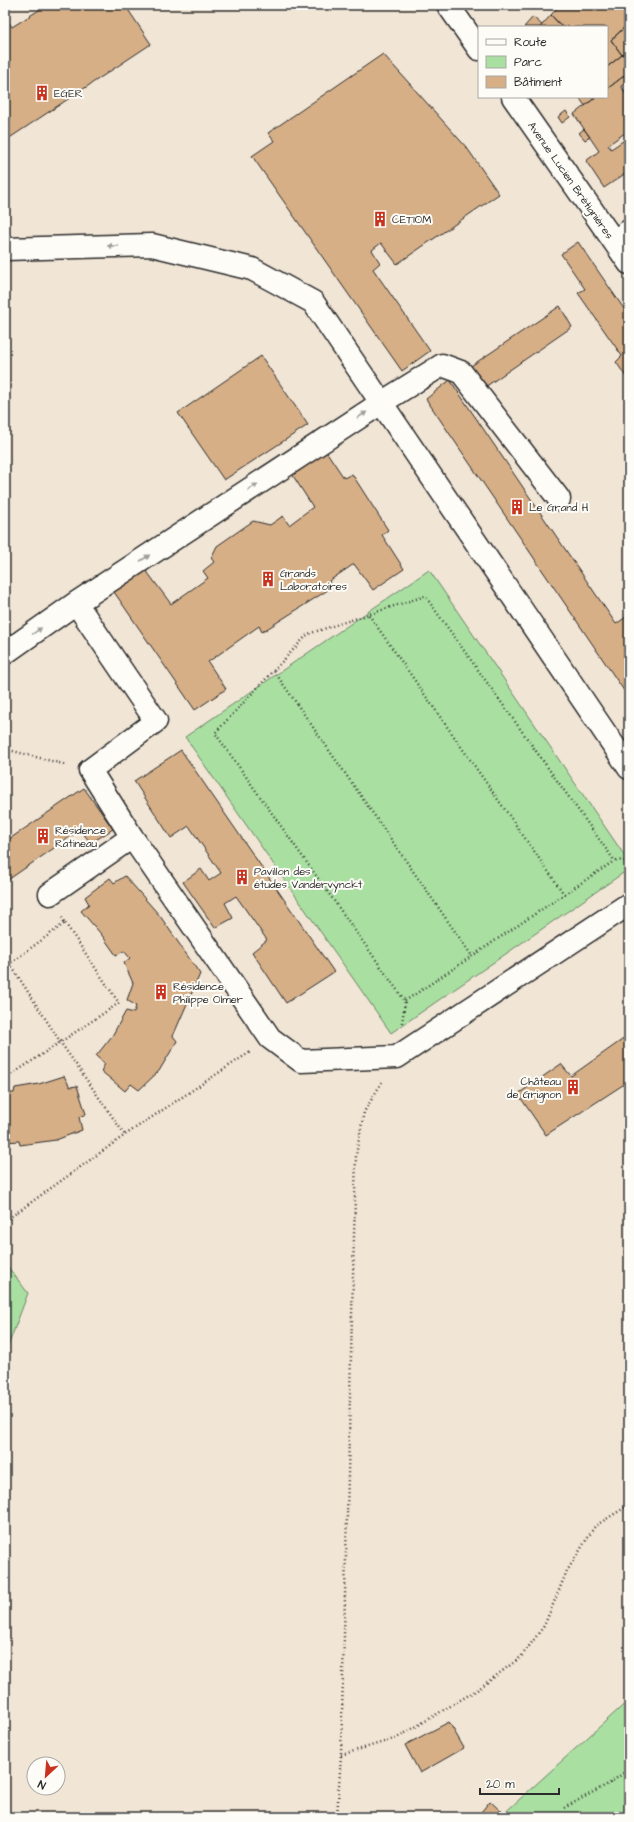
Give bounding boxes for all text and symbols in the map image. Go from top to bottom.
legend [478,26,608,98]
text: Route [514,34,547,51]
text: Parc [514,54,542,71]
text: Bâtiment [514,74,562,91]
building icon: EGER [33,84,51,102]
place label: EGER [54,86,83,101]
street label: Avenue Lucien Brétignières [523,119,617,243]
building icon: CETIOM [371,210,389,228]
place label: CETIOM [392,212,431,227]
one-way arrow [106,243,119,249]
one-way arrow [356,412,368,419]
one-way arrow [248,483,258,491]
building icon: Le Grand H [508,498,526,516]
place label: Le Grand H [529,500,589,515]
one-way arrow [140,554,150,562]
place label: Grands Laboratoires [280,566,348,594]
building icon: Grands Laboratoires [259,570,277,588]
one-way arrow [32,627,42,635]
place label: Résidence Ratineau [55,823,106,851]
building icon: Résidence Ratineau [34,827,52,845]
place label: Pavillon des études Vandervynckt [254,864,363,893]
building icon: Pavillon des études Vandervynckt [233,868,251,886]
place label: Résidence Philippe Olmer [173,979,243,1007]
building icon: Résidence Philippe Olmer [152,983,170,1001]
place label: Château de Grignon [507,1074,561,1103]
building icon: Château de Grignon [564,1078,582,1096]
north arrow [26,1756,66,1796]
scale bar [480,1770,559,1796]
text: N [35,1776,48,1793]
text: 20 m [486,1776,515,1793]

